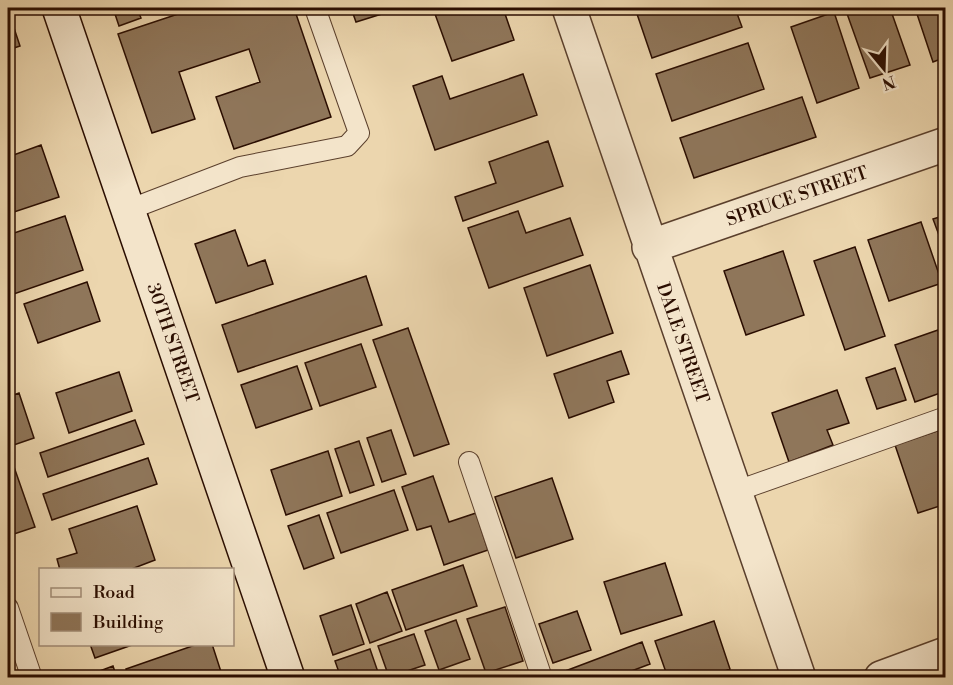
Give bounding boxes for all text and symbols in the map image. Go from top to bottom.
north arrow [854,39,914,99]
text: N [879,71,898,94]
street label: SPRUCE STREET [723,161,872,232]
street label: 30TH STREET [141,280,204,406]
street label: DALE STREET [651,280,714,407]
legend [39,568,234,646]
text: Road [93,581,136,604]
text: Building [92,611,164,634]

